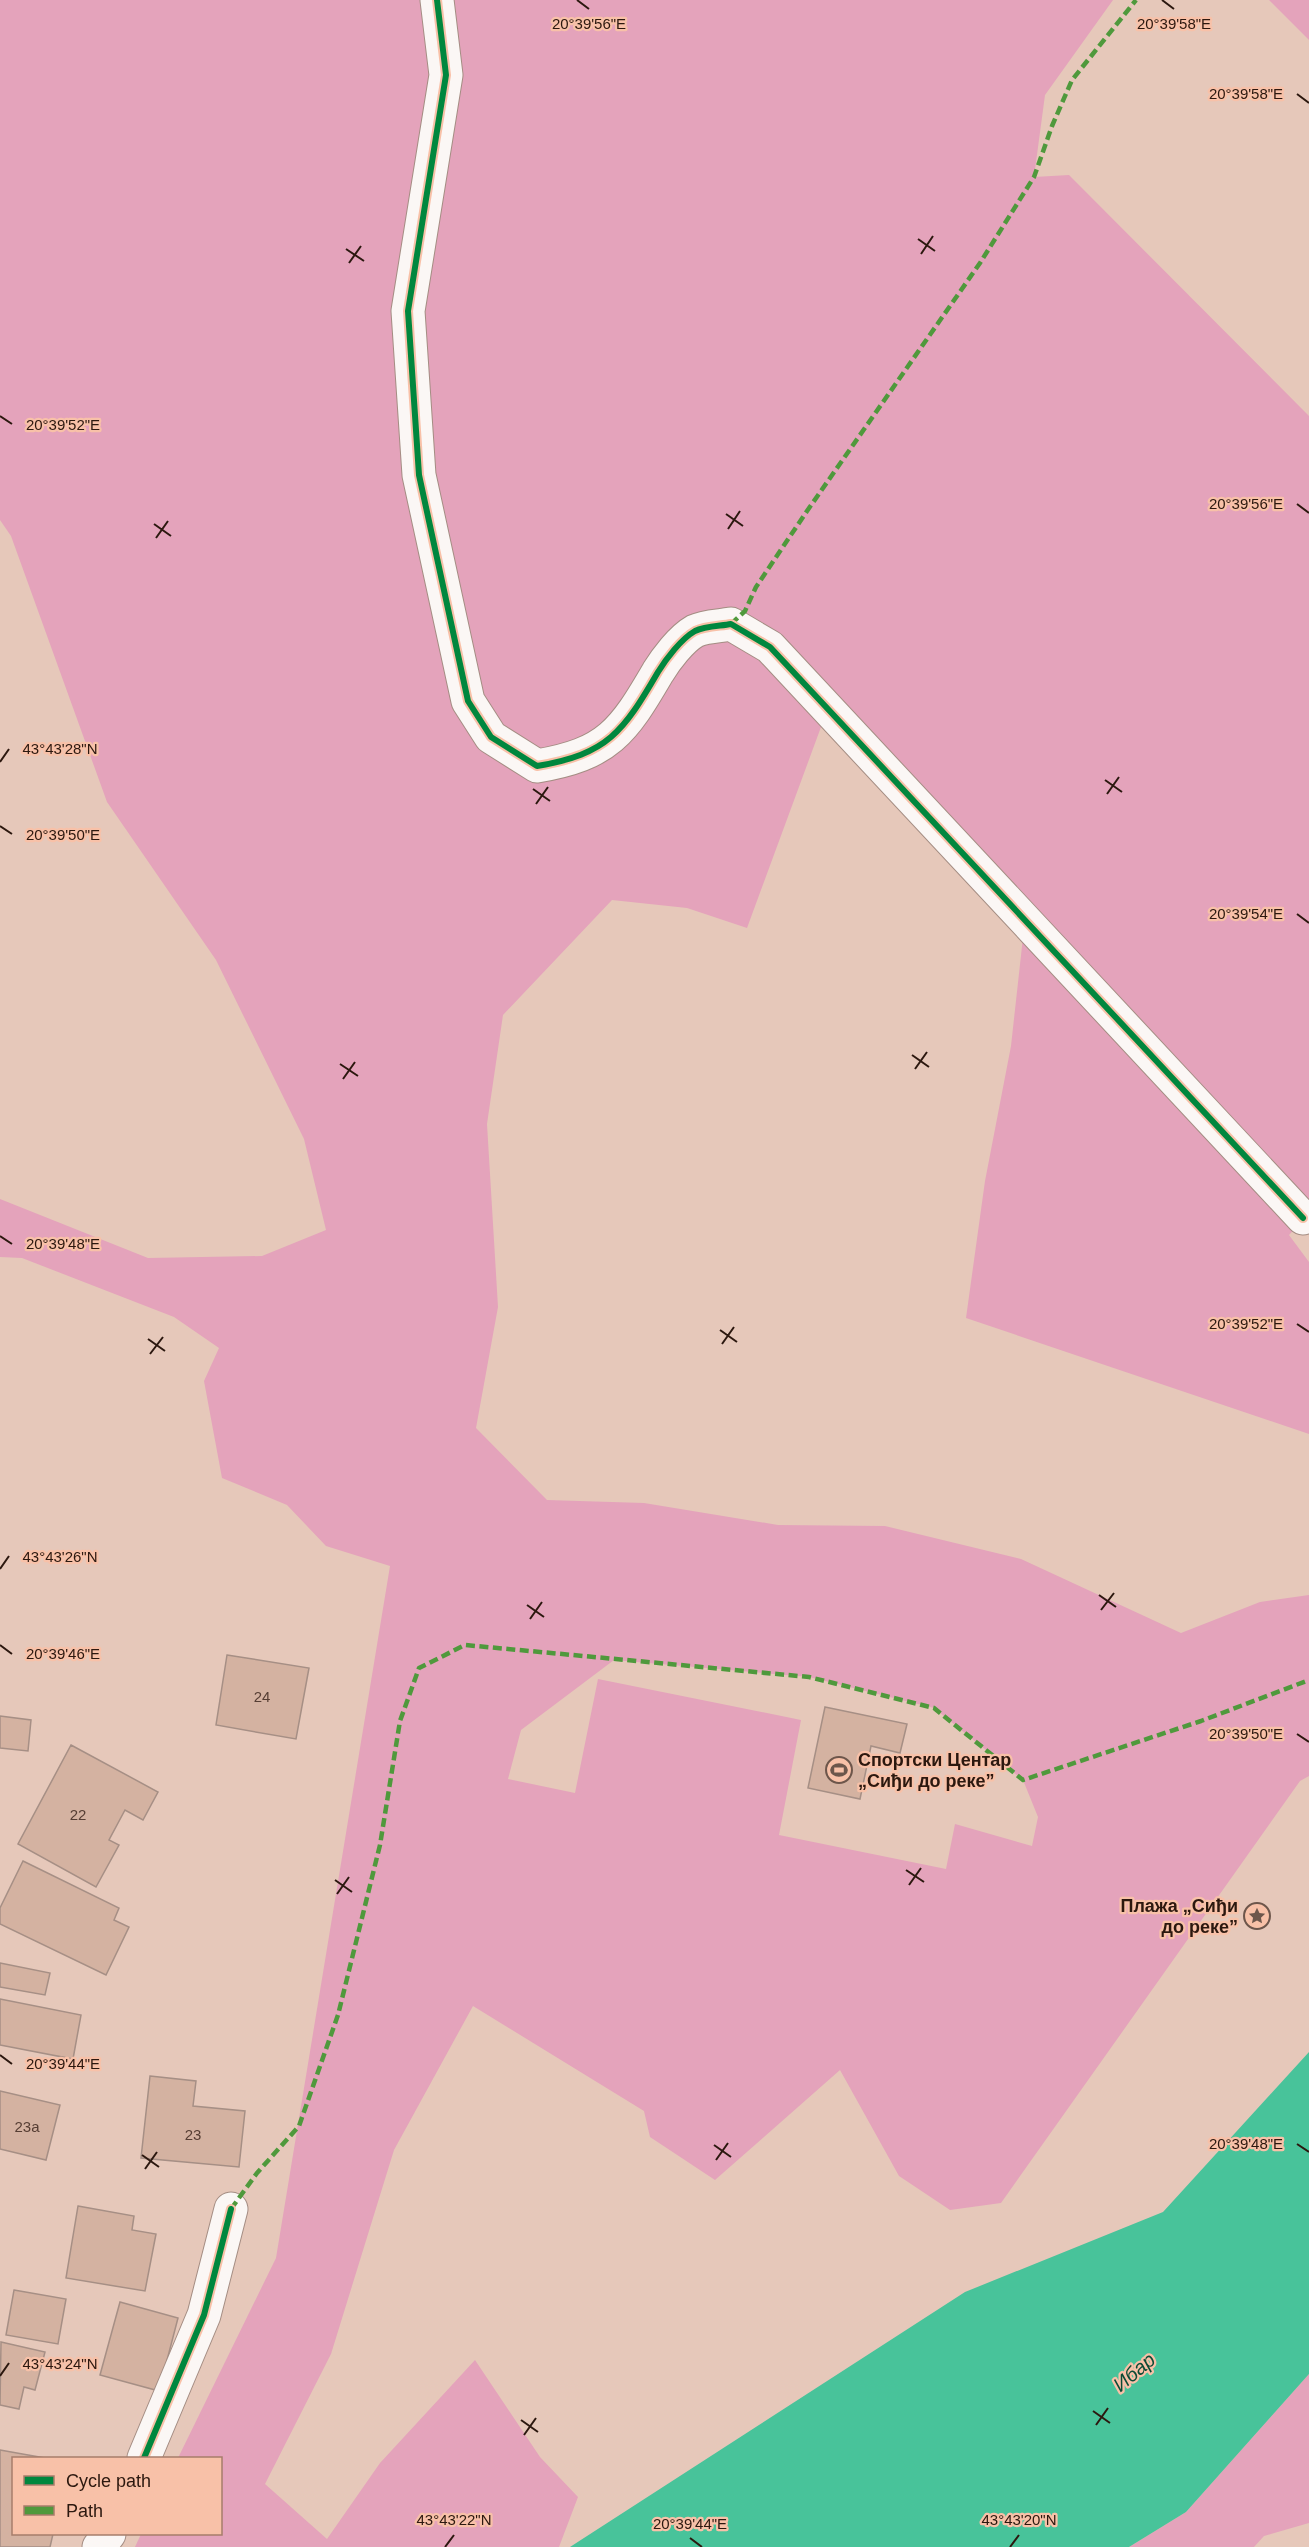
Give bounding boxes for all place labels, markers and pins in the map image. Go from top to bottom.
place label: Спортски Центар „Сиђи до реке” [858,1750,1011,1791]
sports icon: Спортски Центар „Сиђи до реке” [824,1755,854,1785]
place label: Плажа „Сиђи до реке” [1120,1896,1238,1937]
place icon: Плажа „Сиђи до реке” [1242,1901,1272,1931]

